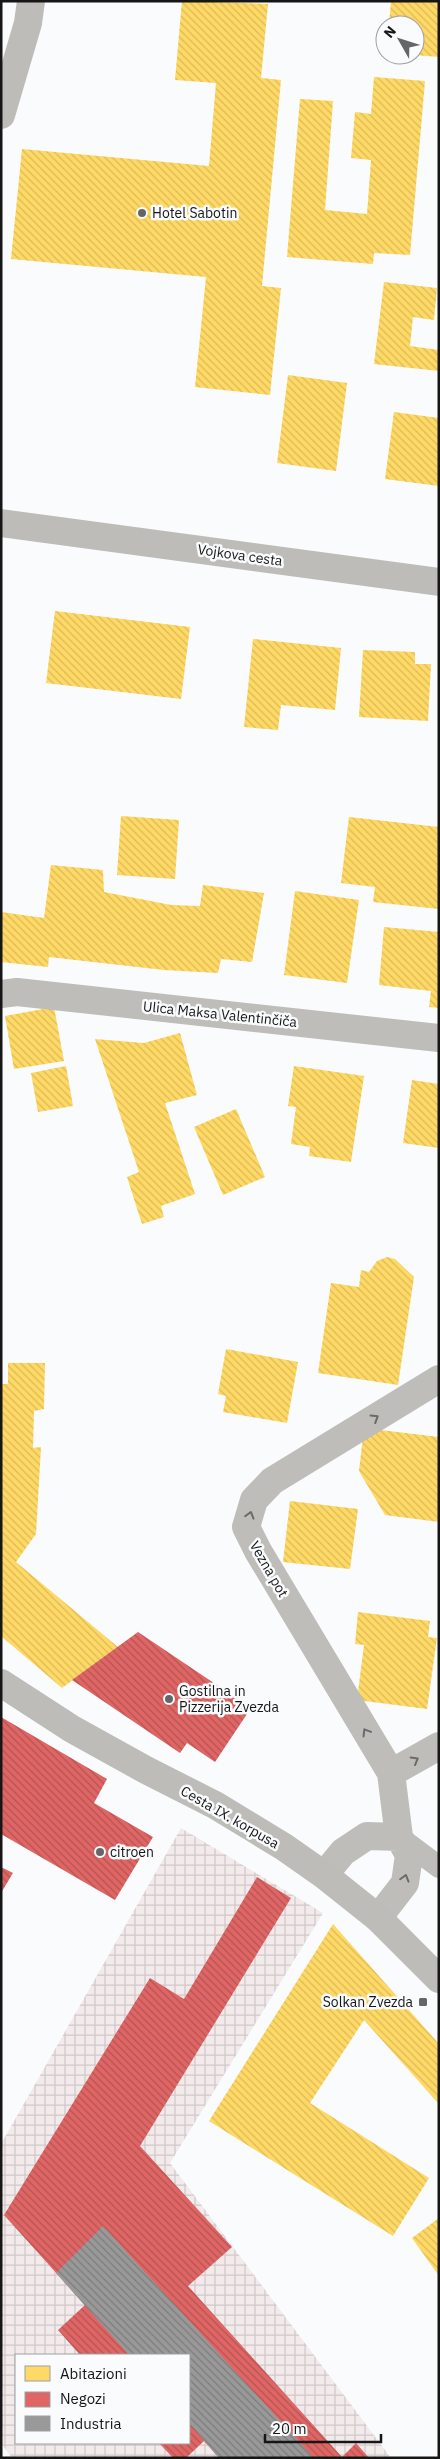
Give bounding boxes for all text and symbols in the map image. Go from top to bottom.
north arrow [375,15,425,65]
text: N [380,22,400,41]
place label: Hotel Sabotin [152,204,237,222]
marker: Hotel Sabotin [136,207,148,219]
street label: Vojkova cesta [196,540,284,570]
street label: Ulica Maksa Valentinčiča [142,997,298,1031]
one-way arrow [370,1414,379,1424]
one-way arrow [244,1511,254,1519]
street label: Vezna pot [246,1538,292,1600]
place label: Gostilna in Pizzerija Zvezda [179,1682,279,1716]
marker: Gostilna in Pizzerija Zvezda [163,1693,175,1705]
one-way arrow [363,1728,373,1737]
one-way arrow [410,1756,419,1766]
street label: Cesta IX. korpusa [178,1782,283,1853]
place label: citroen [110,1843,154,1861]
marker: citroen [94,1846,106,1858]
one-way arrow [399,1874,409,1882]
place label: Solkan Zvezda [323,1993,414,2011]
marker: Solkan Zvezda [417,1996,429,2008]
legend [15,2354,190,2444]
text: Abitazioni [60,2364,127,2383]
text: Negozi [60,2389,106,2408]
scale bar [265,2412,381,2444]
text: Industria [60,2414,121,2433]
text: 20 m [272,2419,307,2438]

